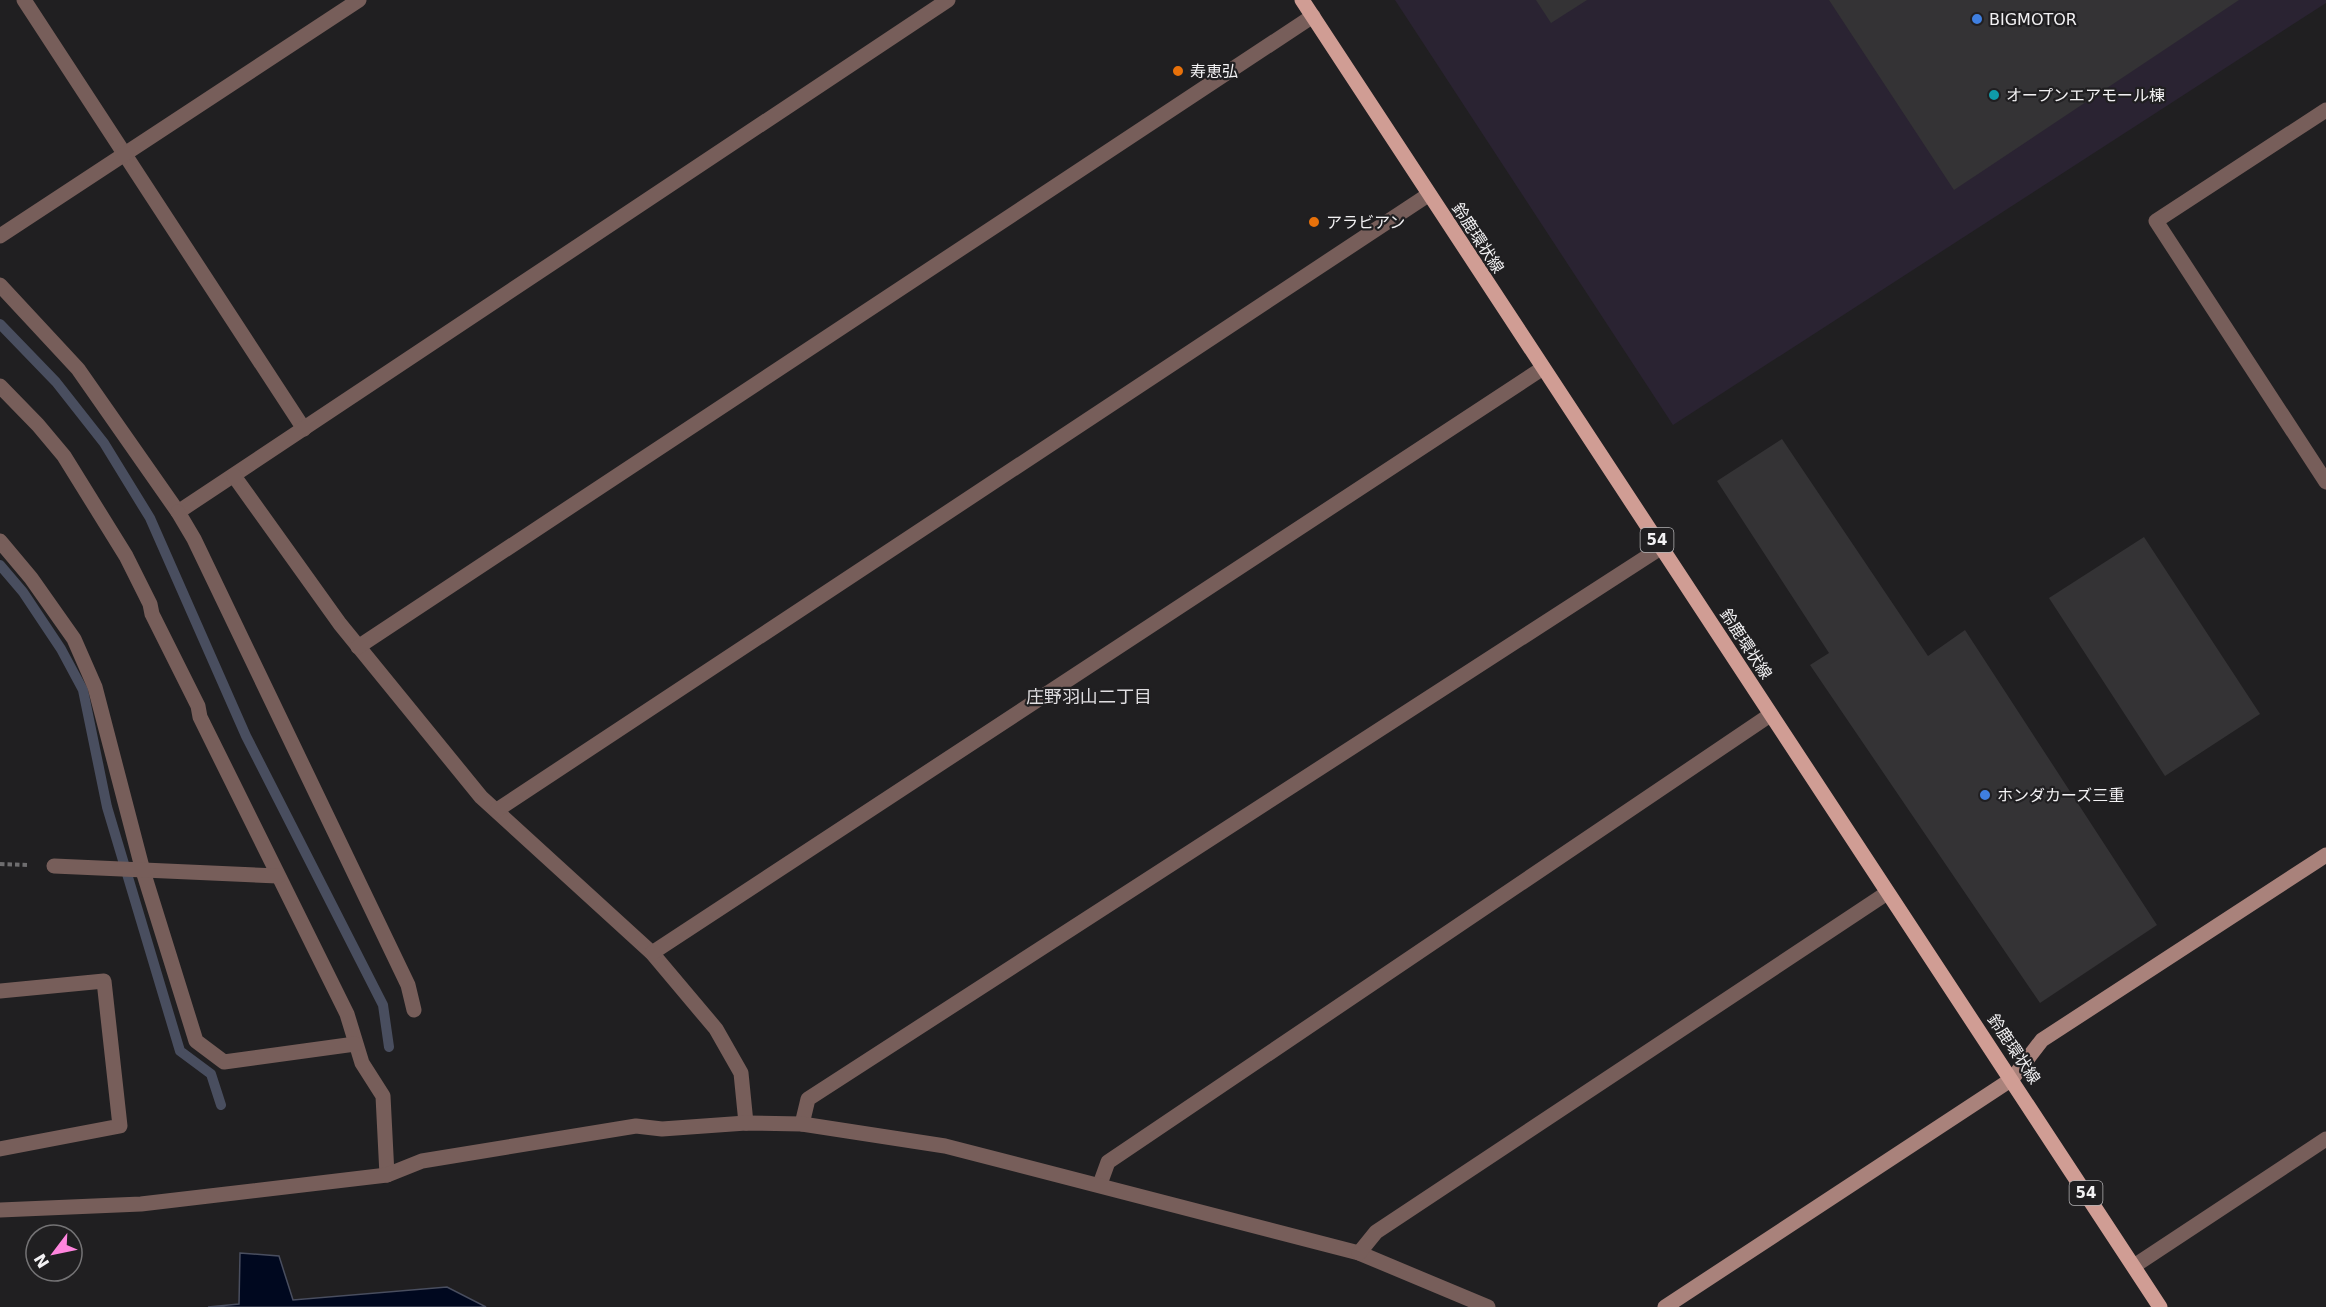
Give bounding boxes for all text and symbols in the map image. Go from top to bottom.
place label: BIGMOTOR [1989,10,2077,29]
marker: BIGMOTOR [1970,12,1984,26]
place label: 寿恵弘 [1190,62,1238,81]
marker: 寿恵弘 [1171,64,1185,78]
place label: オープンエアモール棟 [2006,86,2165,105]
marker: オープンエアモール棟 [1987,88,2001,102]
street label: 鈴鹿環状線 [1448,199,1508,277]
place label: アラビアン [1326,213,1405,232]
marker: アラビアン [1307,215,1321,229]
road number: 54 [1640,528,1674,552]
street label: 鈴鹿環状線 [1716,605,1776,683]
district label: 庄野羽山二丁目 [1026,686,1152,707]
place label: ホンダカーズ三重 [1997,786,2124,805]
marker: ホンダカーズ三重 [1978,788,1992,802]
street label: 鈴鹿環状線 [1984,1011,2044,1087]
road number: 54 [2070,1181,2102,1205]
north arrow [24,1223,84,1283]
text: N [30,1250,53,1271]

